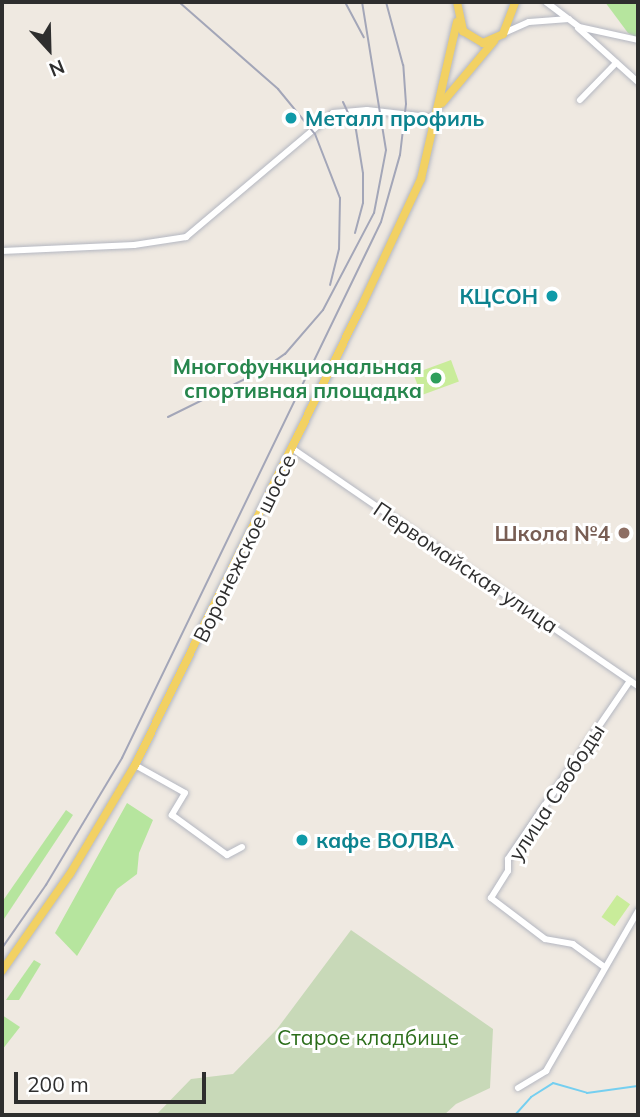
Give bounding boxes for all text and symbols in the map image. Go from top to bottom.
north arrow [14,14,84,84]
text: N [46,55,68,82]
place label: Металл профиль [305,105,484,131]
marker: Металл профиль [283,110,299,126]
place label: КЦСОН [459,283,538,309]
marker: КЦСОН [544,288,560,304]
place label: Многофункциональная спортивная площадка [173,353,422,403]
marker: Многофункциональная спортивная площадка [428,370,444,386]
street label: Воронежское шоссе [188,450,300,646]
street label: Первомайская улица [369,496,563,638]
place label: Школа №4 [495,520,610,546]
marker: Школа №4 [616,525,632,541]
street label: улица Свободы [502,719,610,865]
place label: кафе ВОЛВА [316,827,454,853]
marker: кафе ВОЛВА [294,832,310,848]
park label: Старое кладбище [277,1024,459,1050]
scale bar [18,1058,210,1102]
text: 200 m [27,1071,89,1097]

